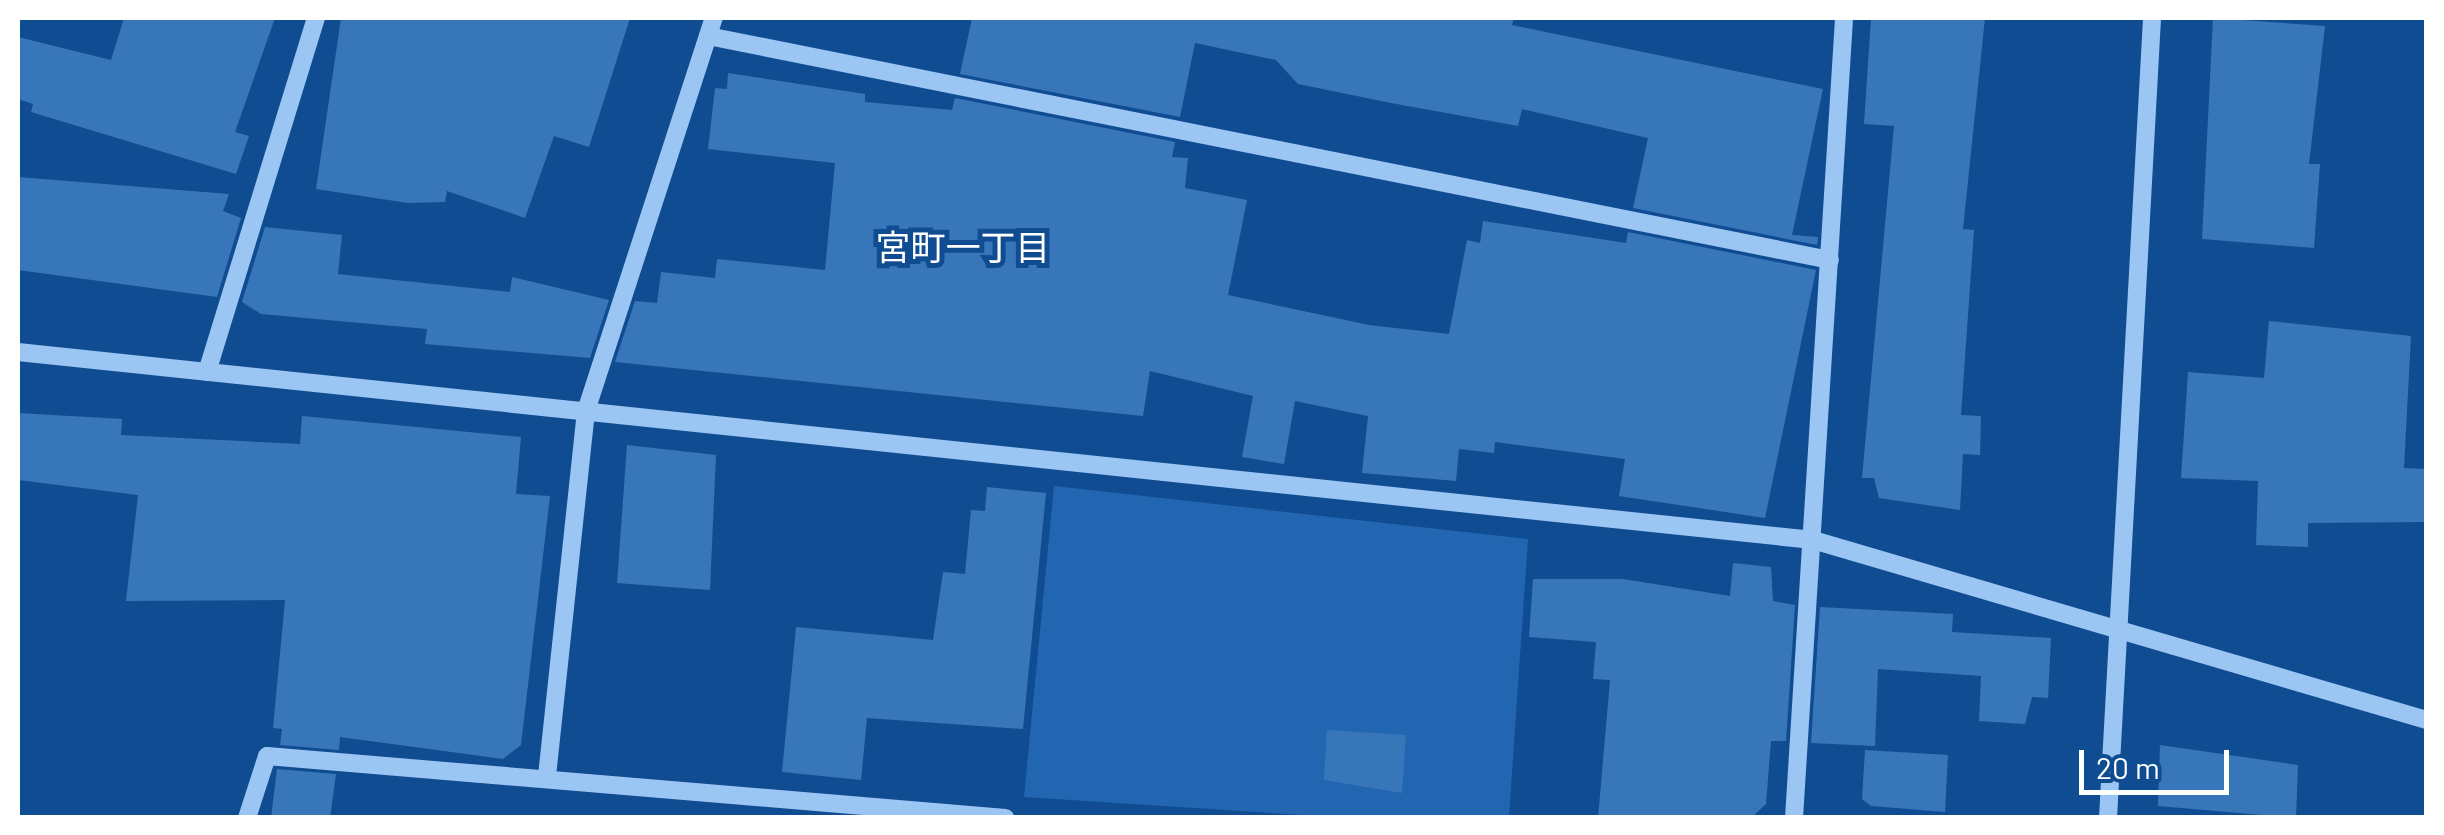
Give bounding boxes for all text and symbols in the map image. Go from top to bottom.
district label: 宮町一丁目 [876,225,1050,267]
scale bar [2084,730,2234,792]
text: 20 m [2096,749,2160,785]

